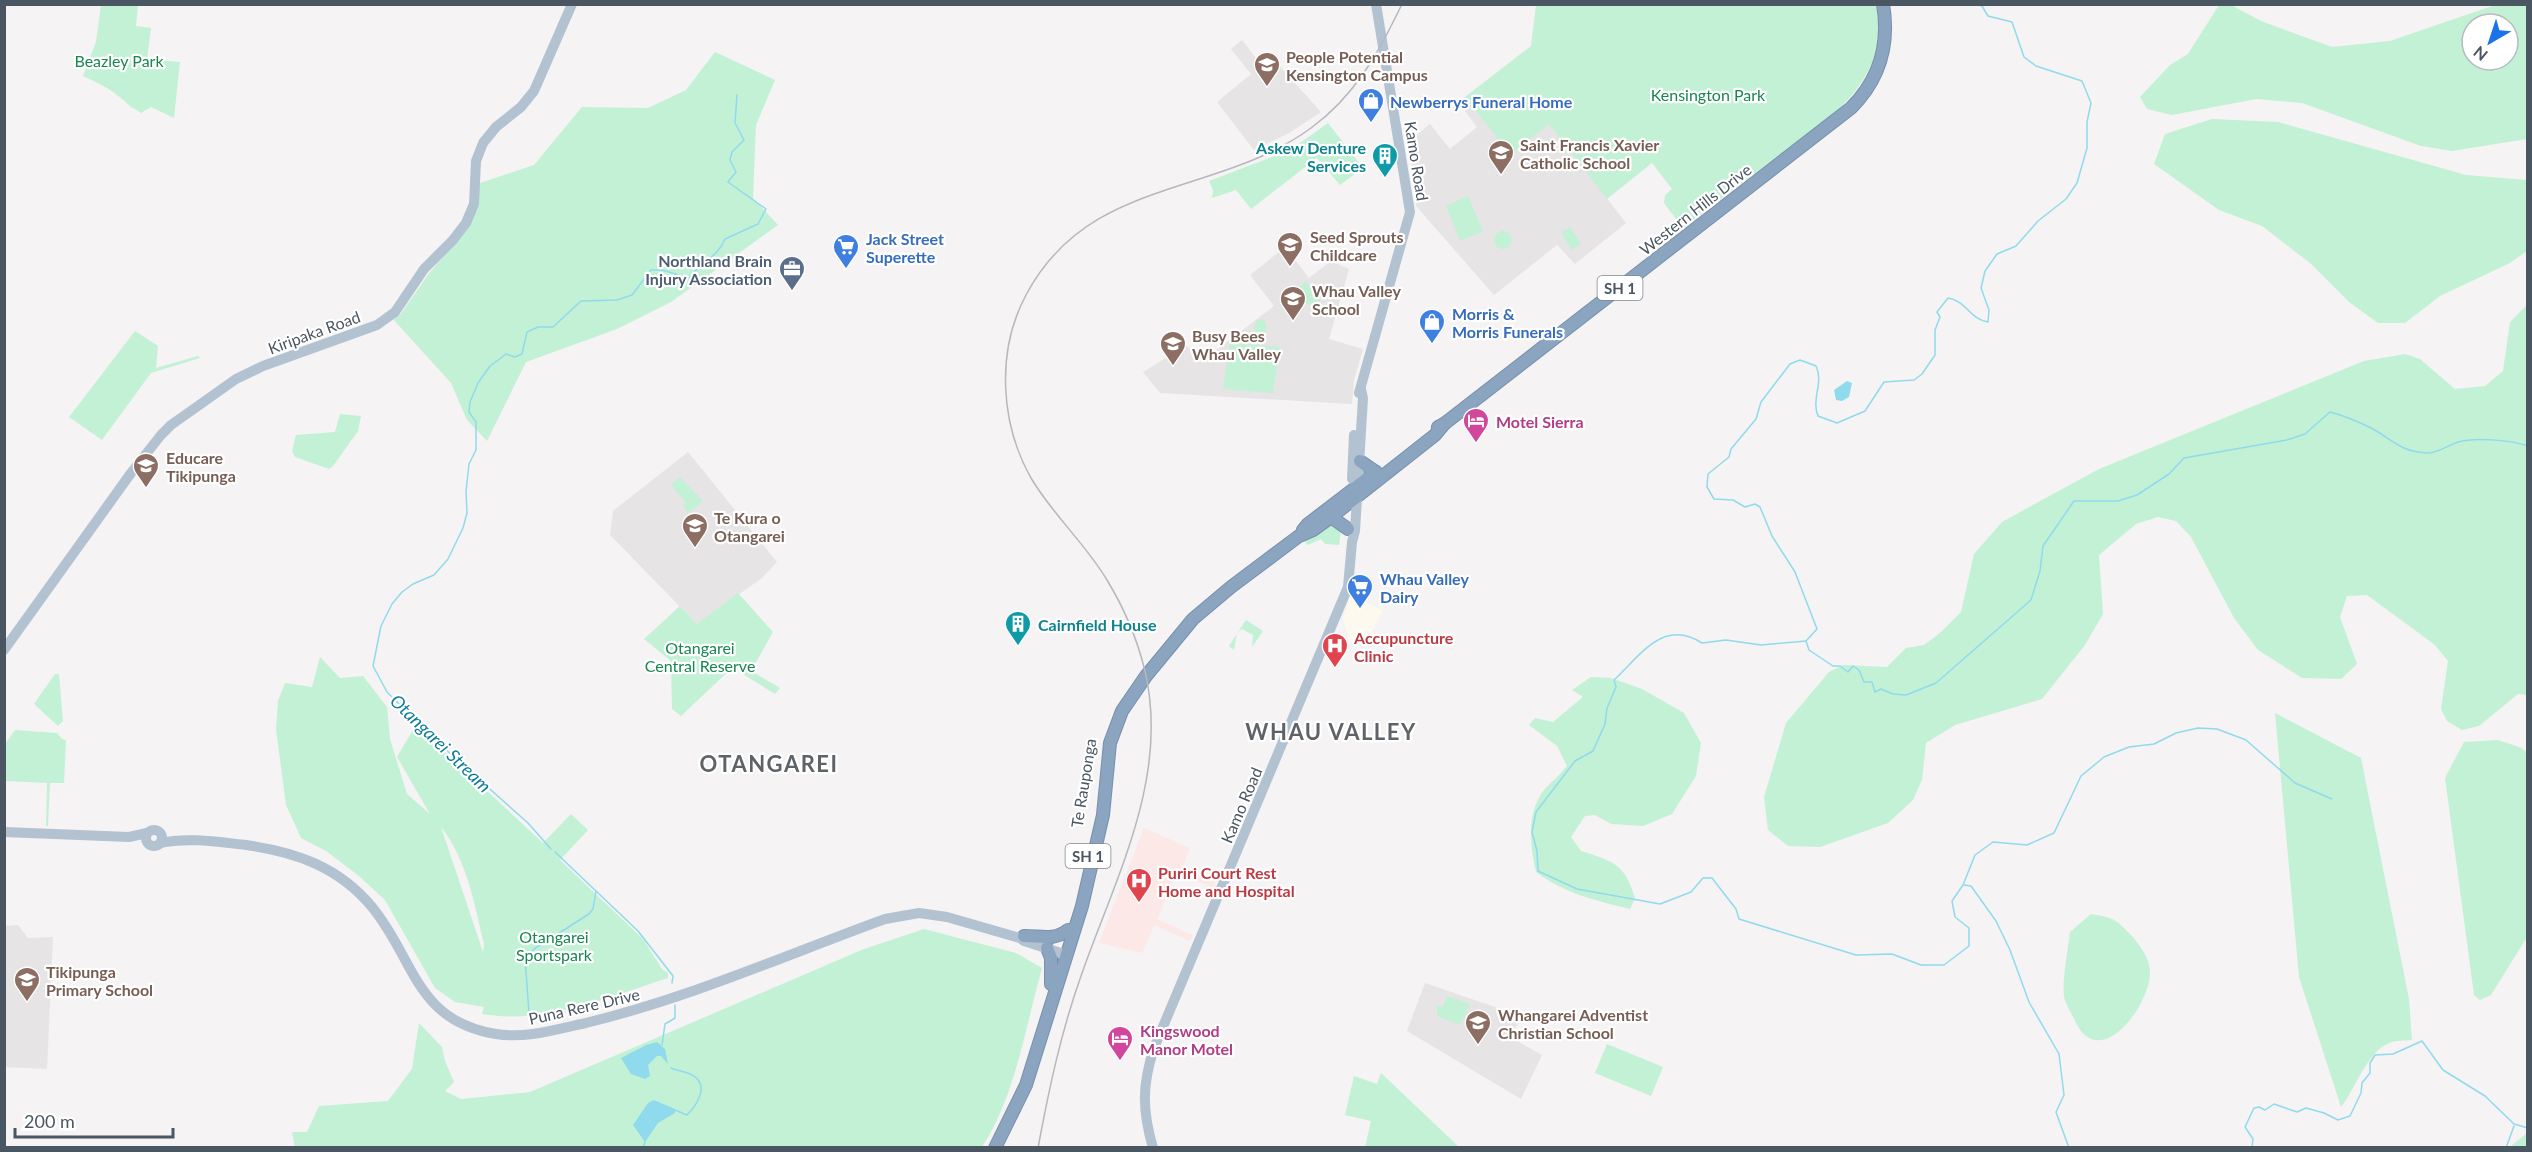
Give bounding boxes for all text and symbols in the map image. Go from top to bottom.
north arrow [2460,12,2520,72]
text: N [2469,43,2491,65]
place label: People Potential Kensington Campus [1286,47,1428,84]
school or university icon: People Potential Kensington Campus [1252,50,1282,88]
park label: Beazley Park [74,51,164,70]
park label: Kensington Park [1651,85,1766,104]
shop icon: Newberrys Funeral Home [1356,86,1386,124]
place label: Newberrys Funeral Home [1390,92,1573,111]
street label: Kamo Road [1401,120,1433,202]
place label: Saint Francis Xavier Catholic School [1520,135,1659,172]
place label: Askew Denture Services [1255,138,1366,175]
school or university icon: Saint Francis Xavier Catholic School [1486,138,1516,176]
building icon: Askew Denture Services [1370,141,1400,179]
street label: Western Hills Drive [1635,159,1755,259]
place label: Seed Sprouts Childcare [1310,227,1403,264]
place label: Jack Street Superette [866,229,944,266]
school or university icon: Seed Sprouts Childcare [1275,230,1305,268]
supermarket icon: Jack Street Superette [831,232,861,270]
place label: Northland Brain Injury Association [645,251,772,288]
office icon: Northland Brain Injury Association [777,254,807,292]
road number: SH 1 [1598,276,1642,300]
place label: Whau Valley School [1312,281,1401,318]
school or university icon: Whau Valley School [1278,284,1308,322]
place label: Morris & Morris Funerals [1452,304,1563,341]
street label: Kiripaka Road [265,307,363,357]
shop icon: Morris & Morris Funerals [1417,307,1447,345]
place label: Busy Bees Whau Valley [1192,326,1281,363]
school or university icon: Busy Bees Whau Valley [1158,329,1188,367]
hotel icon: Motel Sierra [1461,406,1491,444]
place label: Motel Sierra [1496,412,1584,431]
place label: Educare Tikipunga [166,448,236,485]
school or university icon: Educare Tikipunga [131,451,161,489]
place label: Te Kura o Otangarei [714,508,785,545]
school or university icon: Te Kura o Otangarei [680,511,710,549]
place label: Whau Valley Dairy [1380,569,1469,606]
supermarket icon: Whau Valley Dairy [1345,572,1375,610]
building icon: Cairnfield House [1003,609,1033,647]
place label: Cairnfield House [1038,615,1157,634]
place label: Accupuncture Clinic [1353,628,1454,665]
hospital icon: Accupuncture Clinic [1320,631,1350,669]
park label: Otangarei Central Reserve [645,638,755,675]
water label: Otangarei Stream [386,689,496,797]
district label: WHAU VALLEY [1245,718,1417,745]
street label: Te Rauponga [1067,737,1099,829]
district label: OTANGAREI [700,750,839,777]
street label: Kamo Road [1217,764,1265,846]
road number: SH 1 [1066,844,1110,868]
place label: Puriri Court Rest Home and Hospital [1158,863,1295,900]
hospital icon: Puriri Court Rest Home and Hospital [1124,866,1154,904]
park label: Otangarei Sportspark [516,927,593,964]
place label: Tikipunga Primary School [46,962,153,999]
school or university icon: Tikipunga Primary School [12,965,42,1003]
street label: Puna Rere Drive [527,984,641,1028]
place label: Whangarei Adventist Christian School [1498,1005,1648,1042]
school or university icon: Whangarei Adventist Christian School [1463,1008,1493,1046]
place label: Kingswood Manor Motel [1140,1021,1233,1058]
hotel icon: Kingswood Manor Motel [1105,1024,1135,1062]
scale bar [15,1101,172,1139]
text: 200 m [24,1110,75,1132]

